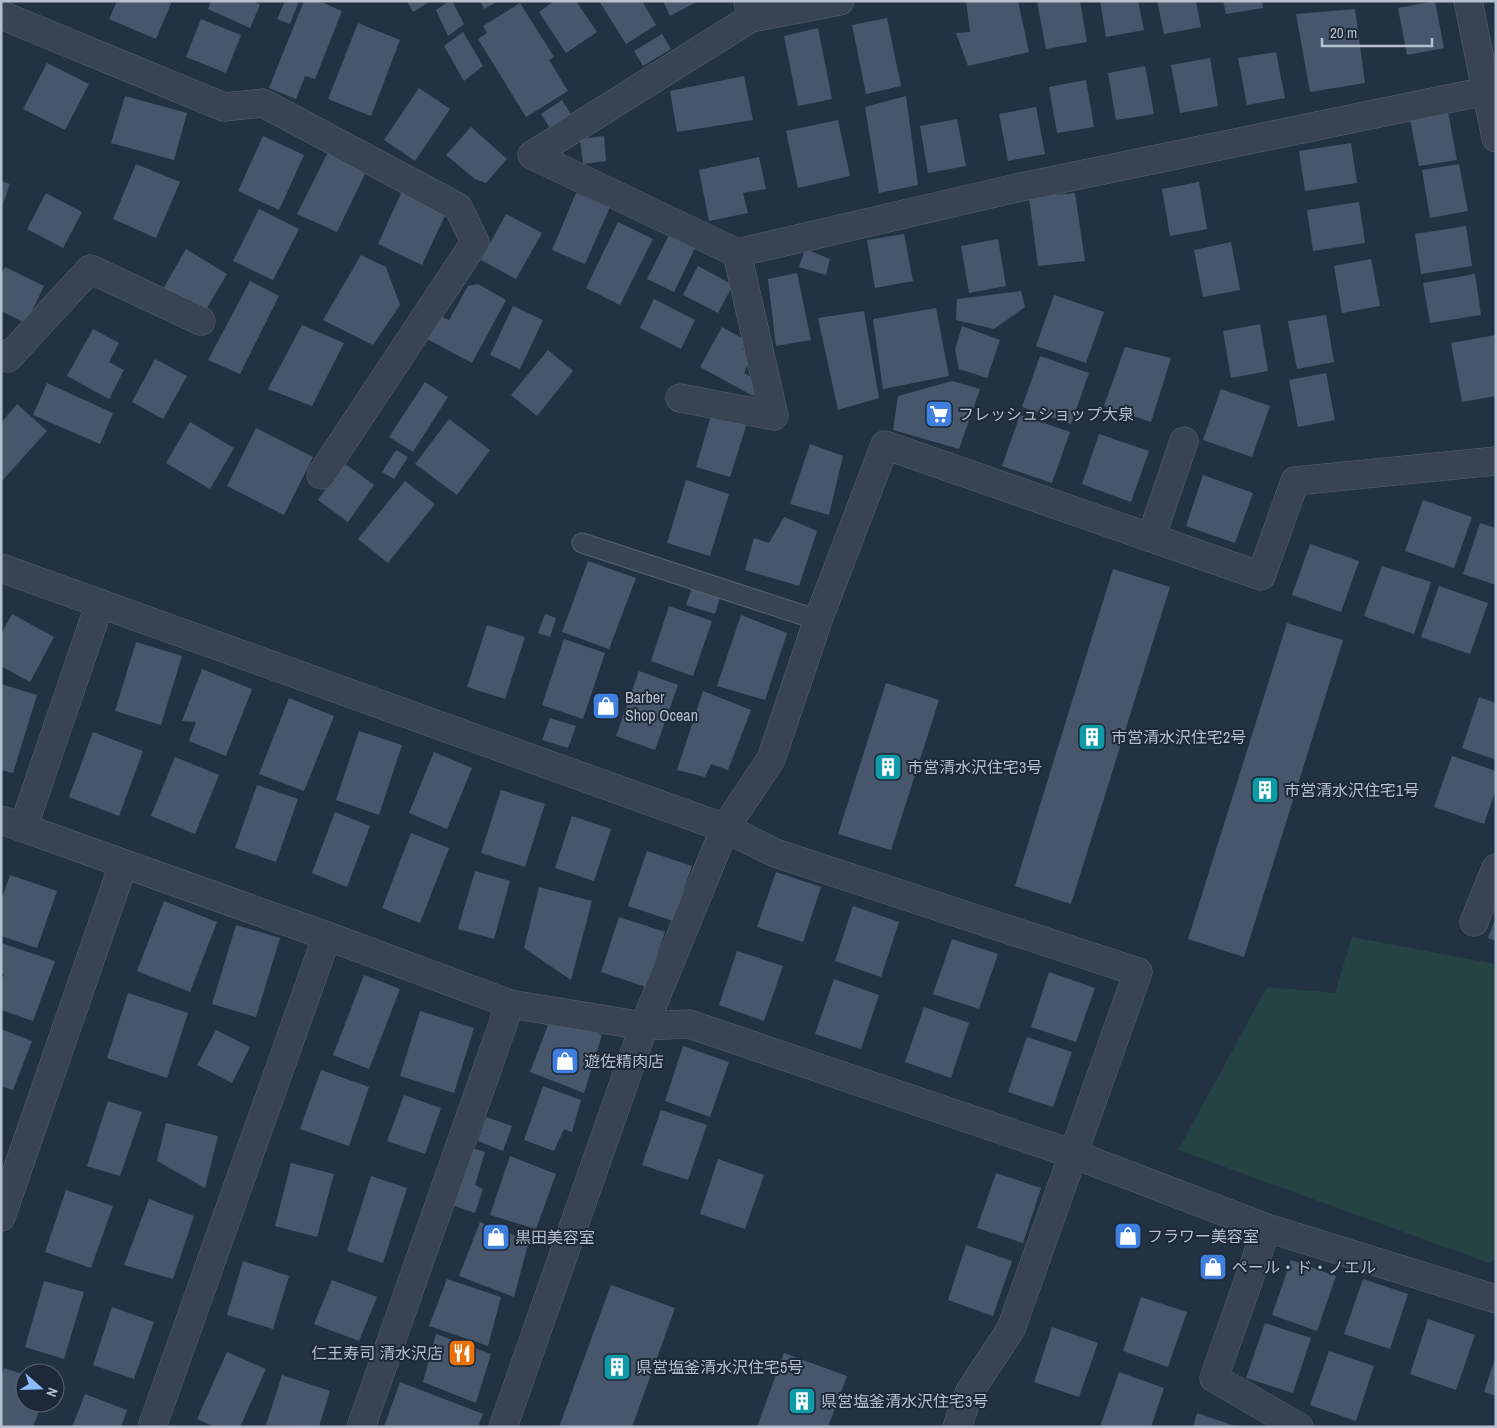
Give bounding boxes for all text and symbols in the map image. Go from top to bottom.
scale bar [1322,15,1432,47]
text: 20 m [1330,22,1357,43]
supermarket icon: フレッシュショップ大泉 [924,399,954,429]
place label: フレッシュショップ大泉 [958,403,1134,425]
place label: Barber Shop Ocean [625,686,698,726]
shop icon: Barber Shop Ocean [591,691,621,721]
building icon: 市営清水沢住宅2号 [1077,722,1107,752]
place label: 市営清水沢住宅2号 [1111,726,1246,748]
building icon: 市営清水沢住宅3号 [873,752,903,782]
place label: 市営清水沢住宅3号 [907,756,1042,778]
building icon: 市営清水沢住宅1号 [1250,775,1280,805]
place label: 市営清水沢住宅1号 [1284,779,1419,801]
shop icon: 遊佐精肉店 [550,1046,580,1076]
place label: 遊佐精肉店 [584,1050,664,1072]
shop icon: フラワー美容室 [1113,1221,1143,1251]
shop icon: 黒田美容室 [481,1222,511,1252]
place label: フラワー美容室 [1147,1225,1259,1247]
place label: 黒田美容室 [515,1226,595,1248]
shop icon: ペール・ド・ノエル [1198,1252,1228,1282]
place label: ペール・ド・ノエル [1232,1256,1376,1278]
restaurant icon: 仁王寿司 清水沢店 [447,1338,477,1368]
place label: 仁王寿司 清水沢店 [311,1342,443,1364]
building icon: 県営塩釜清水沢住宅5号 [602,1352,632,1382]
place label: 県営塩釜清水沢住宅5号 [636,1356,803,1378]
north arrow [15,1363,65,1413]
text: N [42,1385,62,1399]
building icon: 県営塩釜清水沢住宅3号 [787,1386,817,1416]
place label: 県営塩釜清水沢住宅3号 [821,1390,988,1412]

